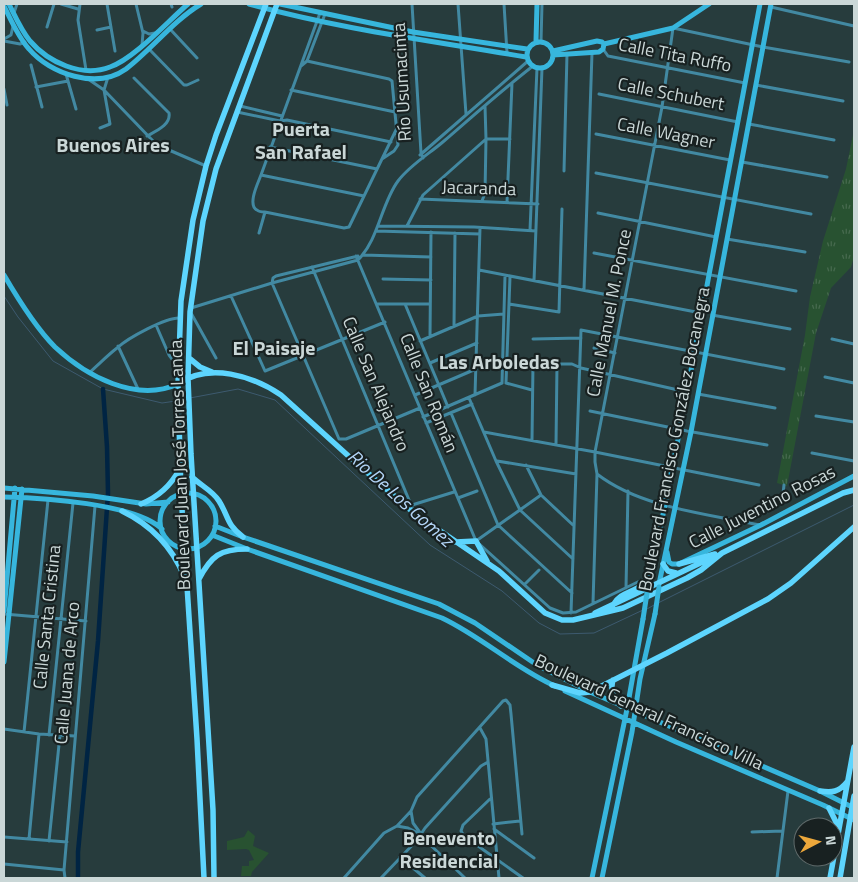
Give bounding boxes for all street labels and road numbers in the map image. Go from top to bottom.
street label: Río Usumacinta [385,22,418,142]
street label: Calle Tita Ruffo [616,30,734,79]
street label: Calle Schubert [615,70,727,117]
street label: Calle Wagner [615,110,717,155]
street label: Jacaranda [441,173,517,202]
street label: Calle Manuel M. Ponce [579,227,638,399]
street label: Boulevard Francisco González Bocanegra [631,285,716,593]
street label: Calle San Alejandro [336,312,417,455]
street label: Calle San Román [393,329,466,457]
street label: Boulevard Juan José Torres Landa [162,339,197,591]
street label: Calle Juventino Rosas [684,458,840,555]
street label: Calle Santa Cristina [25,543,68,690]
street label: Calle Juana de Arco [47,600,86,745]
street label: Boulevard General Francisco Villa [530,647,768,777]

